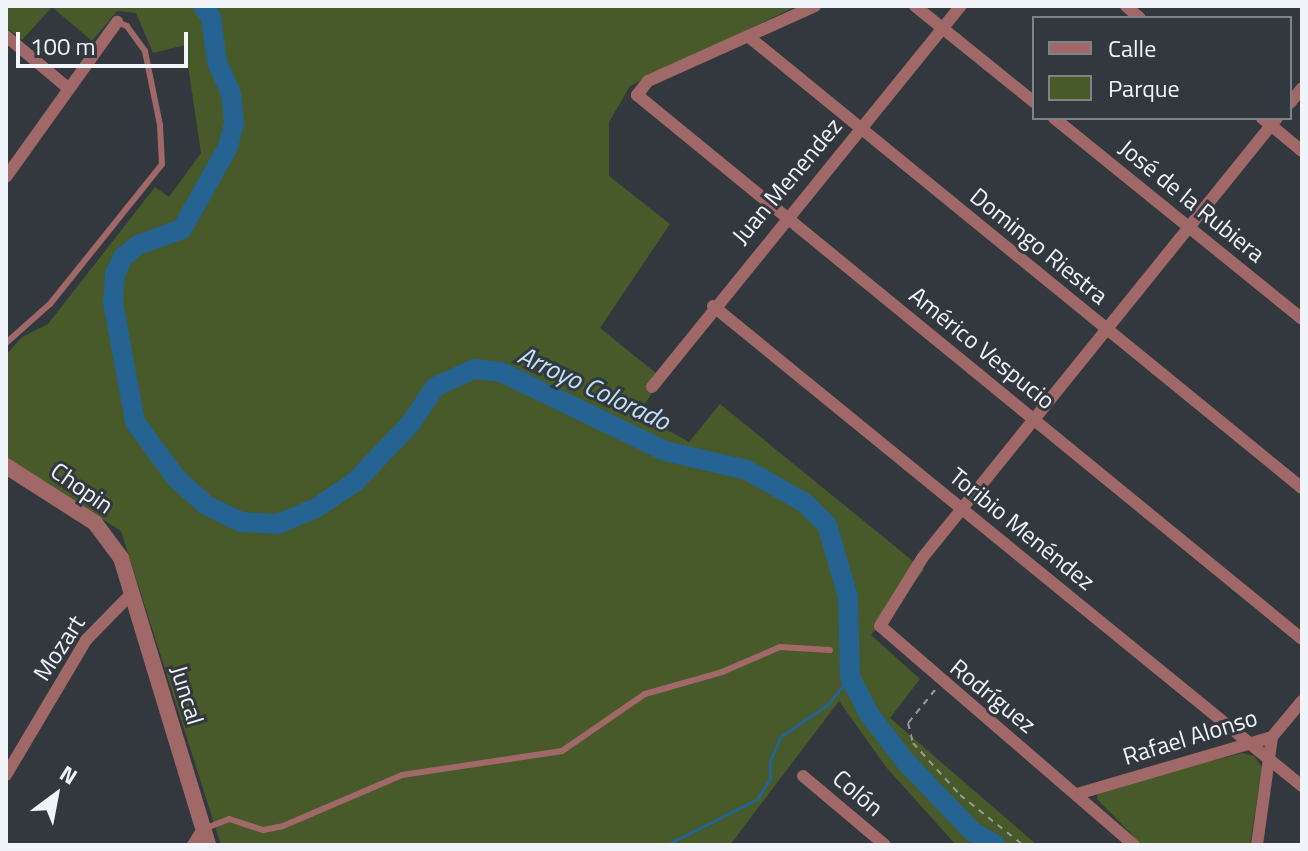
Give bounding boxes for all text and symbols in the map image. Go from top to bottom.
scale bar [20,16,192,66]
legend [1032,16,1292,120]
text: 100 m [30,28,96,64]
text: Calle [1108,30,1156,66]
text: Parque [1108,70,1180,106]
street label: Juan Menendez [726,112,848,250]
street label: José de la Rubiera [1113,134,1271,268]
street label: Domingo Riestra [964,182,1114,310]
street label: Américo Vespucio [904,281,1060,415]
water label: Arroyo Colorado [513,339,675,437]
street label: Chopin [45,456,119,520]
street label: Toribio Menéndez [944,462,1100,596]
street label: Mozart [27,610,91,686]
street label: Rodríguez [944,653,1042,739]
street label: Juncal [164,662,210,728]
street label: Rafael Alonso [1119,703,1261,771]
north arrow [16,755,96,835]
text: N [53,756,84,793]
street label: Colón [827,764,889,822]

